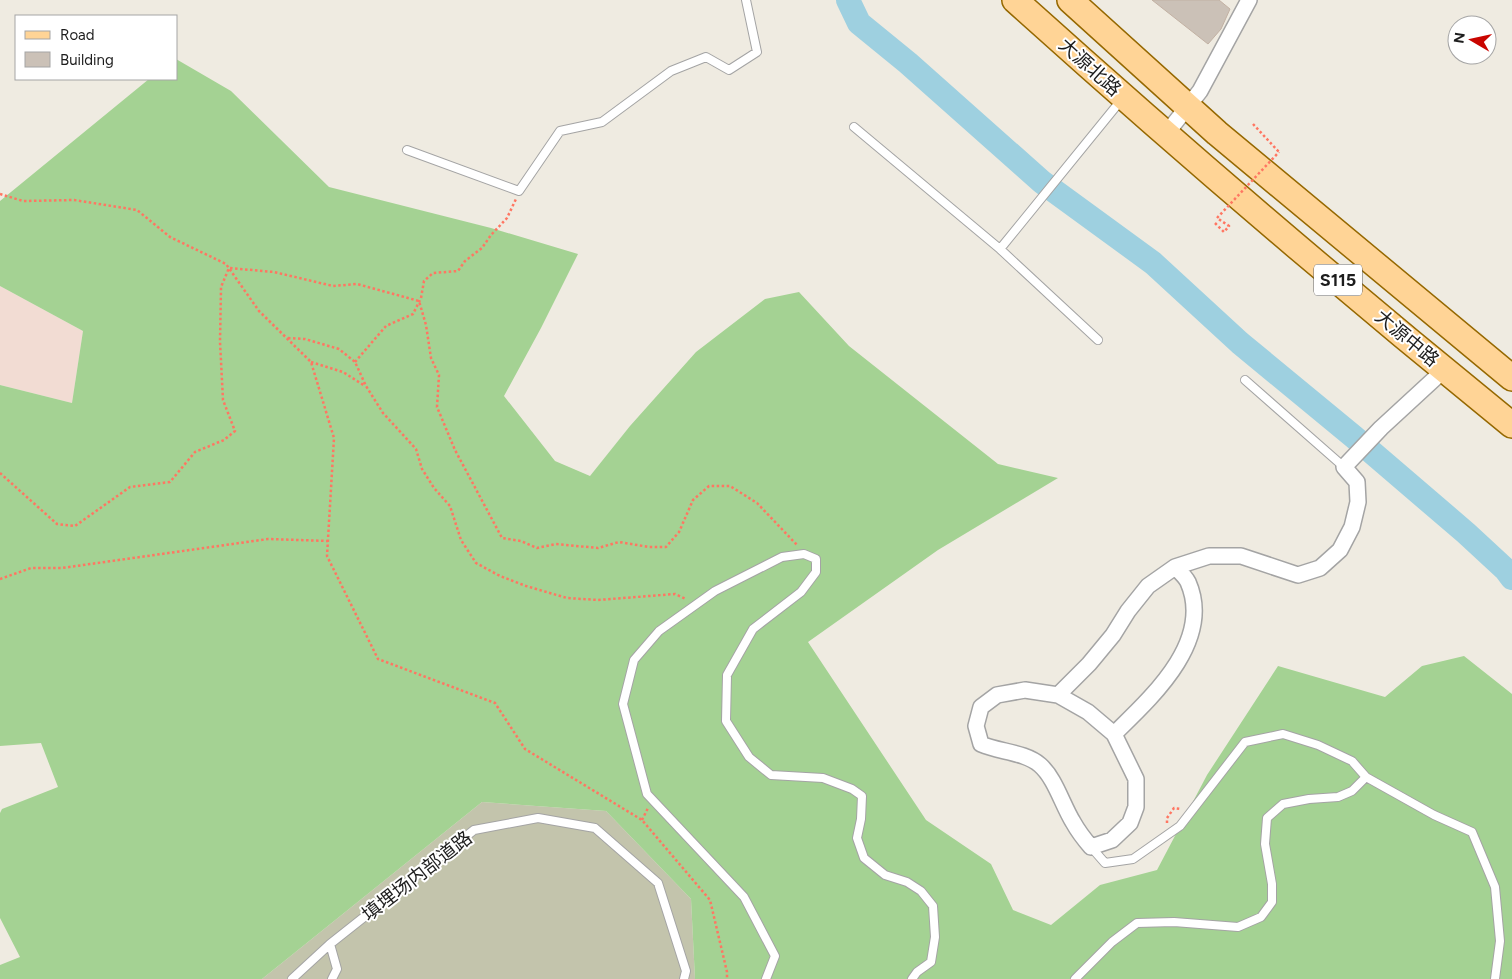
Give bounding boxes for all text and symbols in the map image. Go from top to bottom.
legend [15,15,178,80]
north arrow [1447,15,1497,65]
text: Road [60,26,95,44]
text: N [1450,31,1469,45]
street label: 大源北路 [1054,33,1126,101]
text: Building [60,51,114,69]
road number: S115 [1314,264,1362,296]
street label: 大源中路 [1370,305,1444,371]
street label: 填埋场内部道路 [358,826,476,926]

